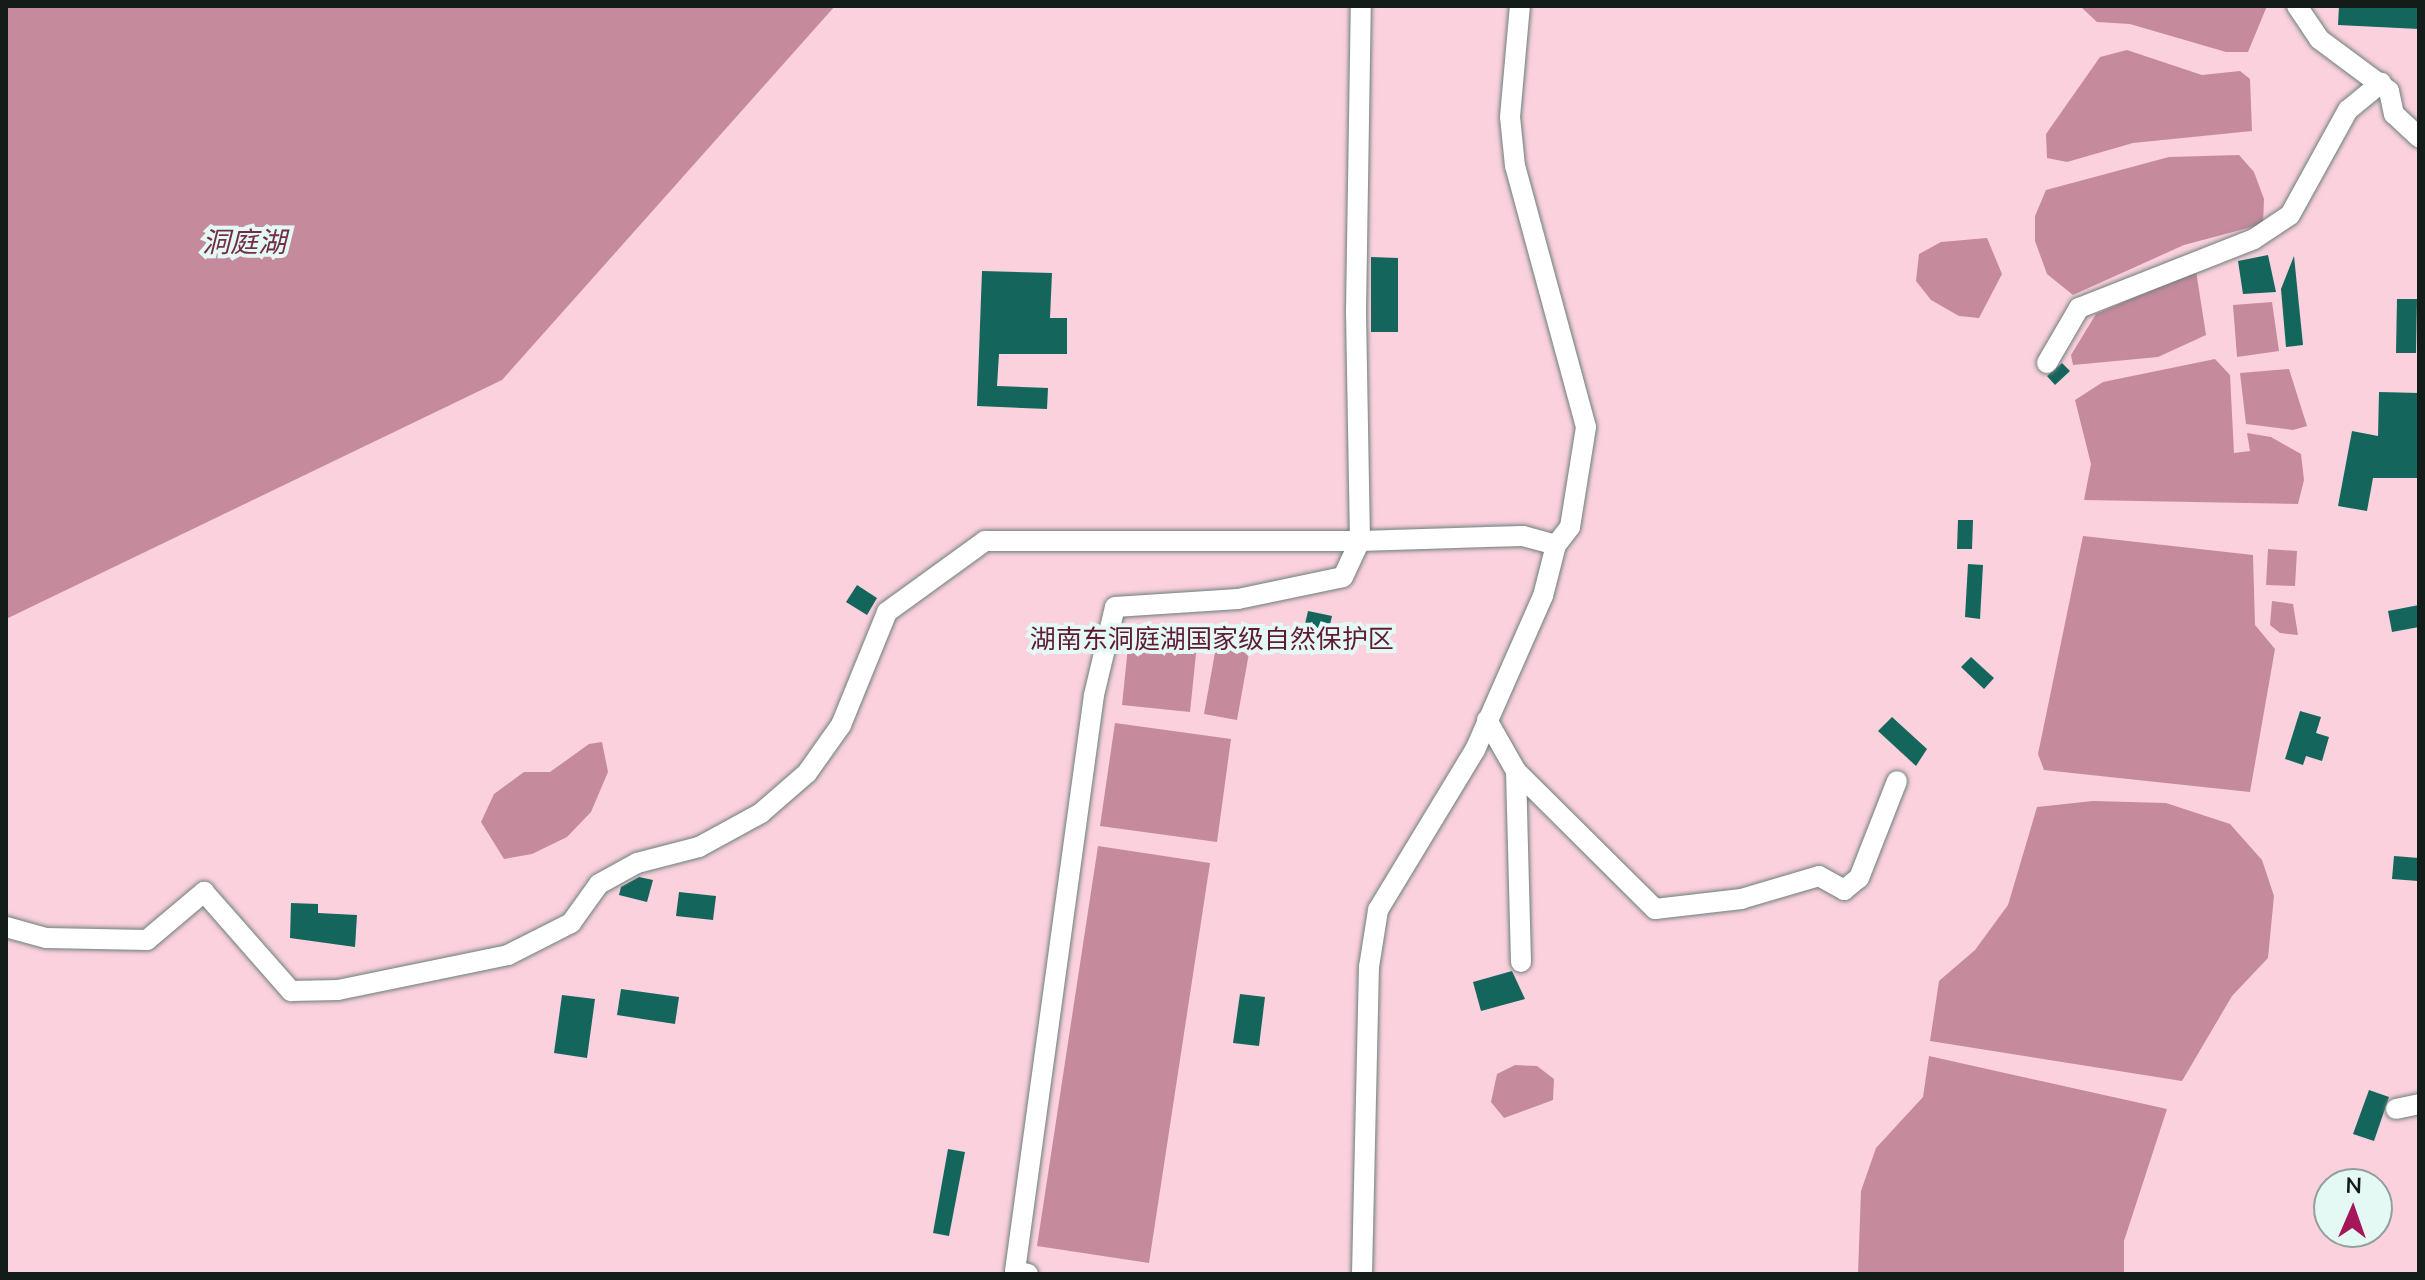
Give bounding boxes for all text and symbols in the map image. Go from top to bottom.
water label: 洞庭湖 [202,226,286,260]
park label: 湖南东洞庭湖国家级自然保护区 [1030,624,1394,656]
north arrow [2313,1168,2393,1248]
text: N [2345,1171,2363,1201]

